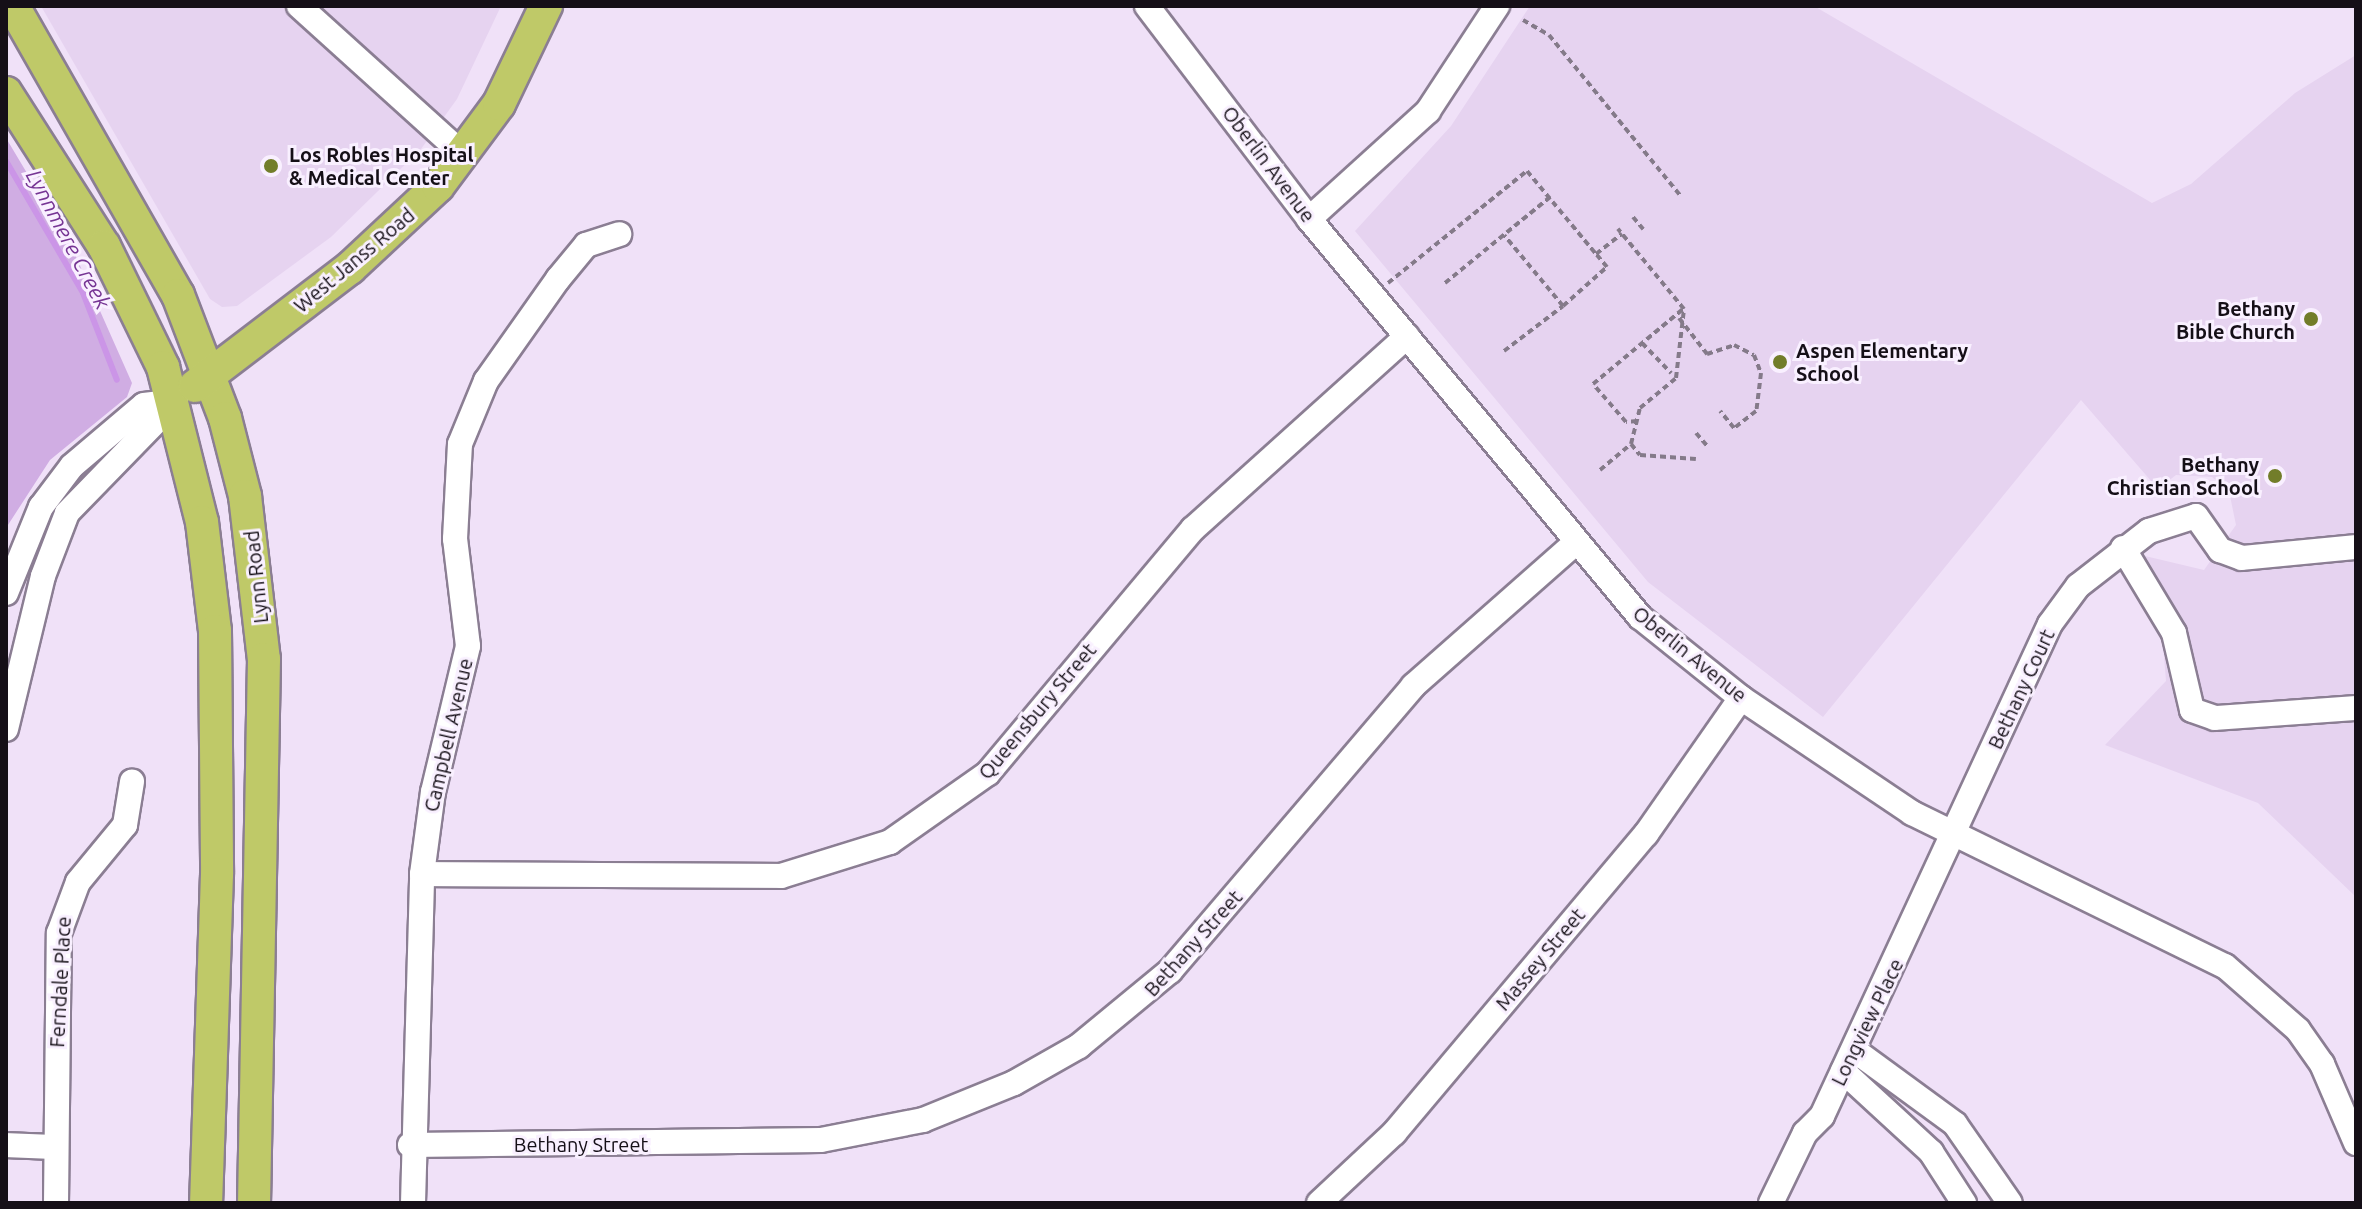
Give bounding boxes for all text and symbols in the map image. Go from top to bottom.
street label: Oberlin Avenue [1217,101,1321,227]
place label: Los Robles Hospital & Medical Center [289,142,473,189]
marker: Los Robles Hospital & Medical Center [260,155,282,177]
water label: Lynnmere Creek [21,165,117,313]
street label: West Janss Road [289,203,419,317]
place label: Bethany Bible Church [2176,296,2295,343]
marker: Bethany Bible Church [2302,310,2320,328]
place label: Aspen Elementary School [1796,338,1968,385]
marker: Aspen Elementary School [1771,353,1789,371]
place label: Bethany Christian School [2107,452,2259,499]
marker: Bethany Christian School [2266,467,2284,485]
street label: Lynn Road [239,529,273,625]
street label: Oberlin Avenue [1628,601,1752,707]
street label: Bethany Court [1983,625,2059,753]
street label: Queensbury Street [973,638,1101,784]
street label: Campbell Avenue [419,656,477,814]
street label: Bethany Street [1139,885,1247,1001]
street label: Massey Street [1490,903,1590,1015]
street label: Ferndale Place [45,916,75,1048]
street label: Longview Place [1826,955,1908,1089]
street label: Bethany Street [514,1132,648,1156]

